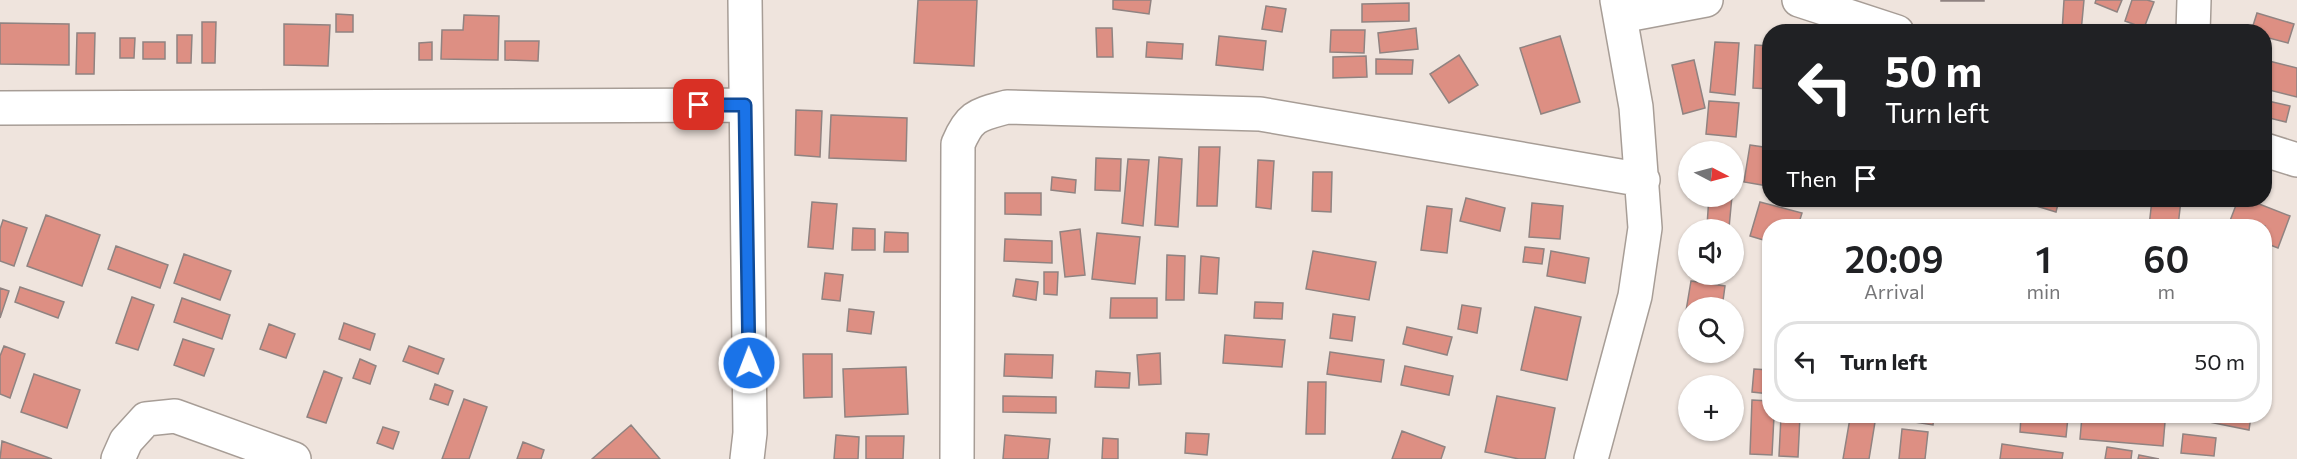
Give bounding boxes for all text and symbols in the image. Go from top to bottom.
text: 50 m [1885,44,1982,96]
icon: left [1786,48,1864,126]
pin [673,79,724,130]
icon: arrive [682,88,715,121]
text: Turn left [1885,96,1989,129]
north arrow [1678,141,1744,207]
map controls [1678,141,1744,441]
icon: arrive [1849,162,1882,195]
text: Then [1786,165,1837,192]
button: sound [1678,219,1744,285]
text: 20:09 [1845,236,1944,280]
text: 1 [2036,236,2052,280]
text: 60 [2143,236,2189,280]
text: Arrival [1864,279,1925,303]
text: min [2026,279,2061,303]
text: m [2158,279,2175,303]
button: search [1678,297,1744,363]
position arrow [717,331,781,395]
icon: left [1789,345,1822,378]
text: Turn left [1840,348,1927,375]
text: 50 m [2195,348,2245,375]
button: + [1678,375,1744,441]

